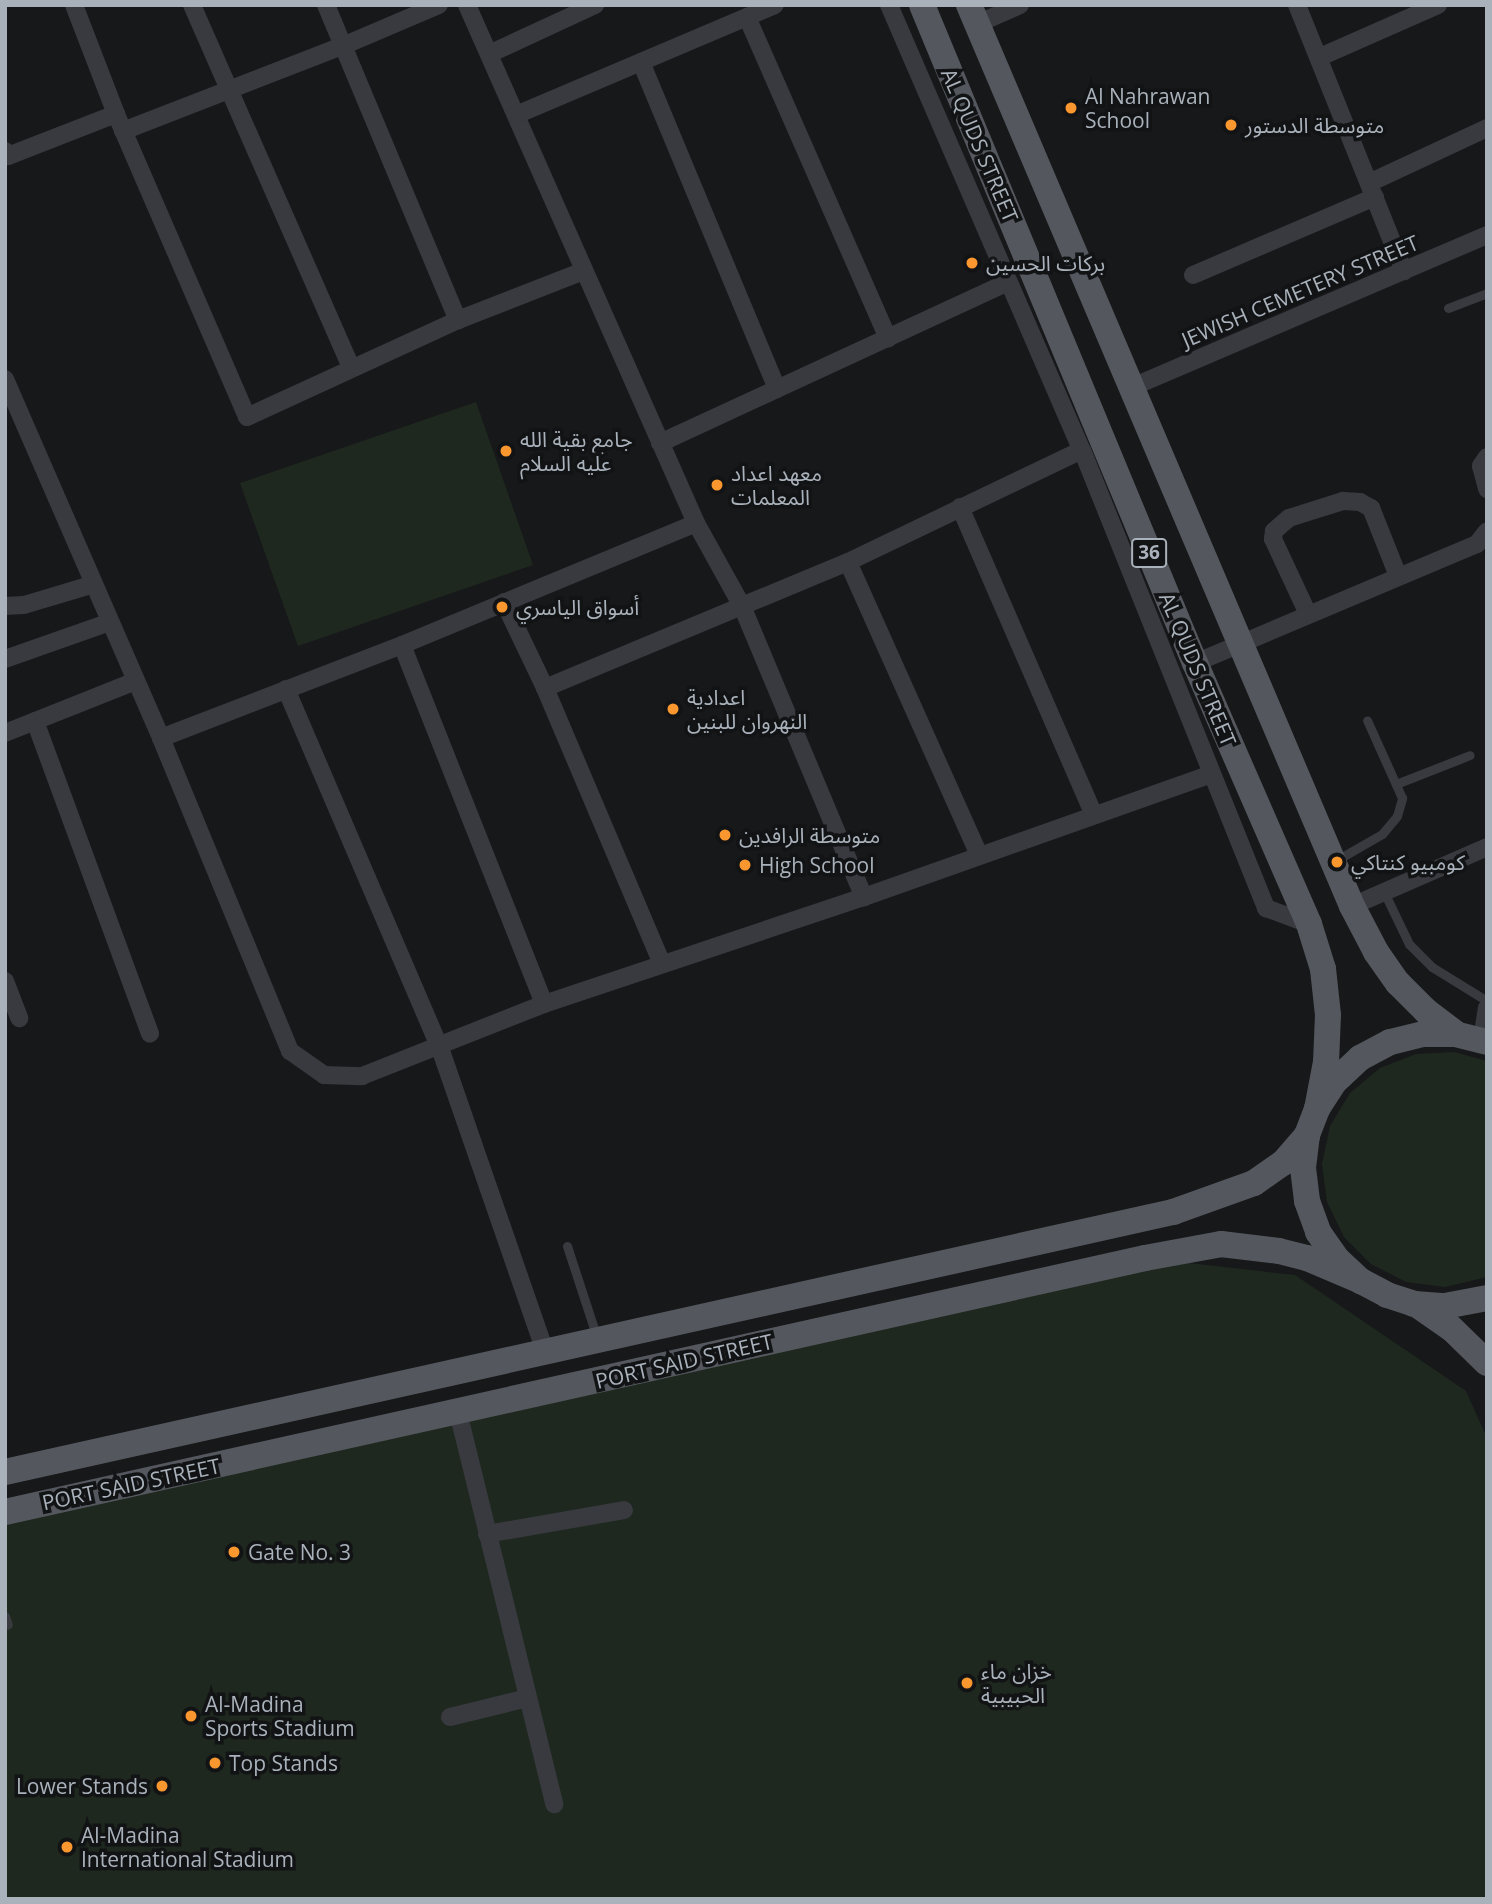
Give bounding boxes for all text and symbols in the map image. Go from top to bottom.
street label: AL QUDS STREET [936,64,1024,226]
place label: Al Nahrawan School [1085,83,1210,133]
marker: Al Nahrawan School [1063,100,1079,116]
place label: متوسطة الدستور [1245,112,1384,138]
marker: متوسطة الدستور [1223,117,1239,133]
street label: JEWISH CEMETERY STREET [1178,230,1422,352]
place label: بركات الحسين [986,250,1105,276]
marker: بركات الحسين [964,255,980,271]
place label: جامع بقية الله عليه السلام [520,426,633,476]
marker: جامع بقية الله عليه السلام [498,443,514,459]
place label: معهد اعداد المعلمات [731,460,822,510]
marker: معهد اعداد المعلمات [709,477,725,493]
road number: 36 [1130,538,1168,568]
street label: AL QUDS STREET [1154,588,1242,750]
place label: أسواق الياسري [516,594,639,620]
marker: أسواق الياسري [494,599,510,615]
place label: اعدادية النهروان للبنين [687,684,807,734]
marker: اعدادية النهروان للبنين [665,701,681,717]
place label: متوسطة الرافدين [739,822,880,848]
marker: متوسطة الرافدين [717,827,733,843]
place label: كومبيو كنتاكي [1351,849,1465,875]
place label: High School [759,852,875,878]
marker: كومبيو كنتاكي [1329,854,1345,870]
marker: High School [737,857,753,873]
street label: PORT SAID STREET [593,1328,775,1394]
street label: PORT SAID STREET [40,1453,222,1515]
place label: Gate No. 3 [248,1539,351,1565]
marker: Gate No. 3 [226,1544,242,1560]
place label: خزان ماء الحبيبية [981,1658,1052,1708]
marker: خزان ماء الحبيبية [959,1675,975,1691]
place label: Al-Madina Sports Stadium [205,1691,355,1741]
marker: Al-Madina Sports Stadium [183,1708,199,1724]
place label: Top Stands [229,1750,338,1776]
marker: Top Stands [207,1755,223,1771]
place label: Lower Stands [16,1773,148,1799]
marker: Lower Stands [154,1778,170,1794]
place label: Al-Madina International Stadium [81,1822,294,1872]
marker: Al-Madina International Stadium [59,1839,75,1855]

